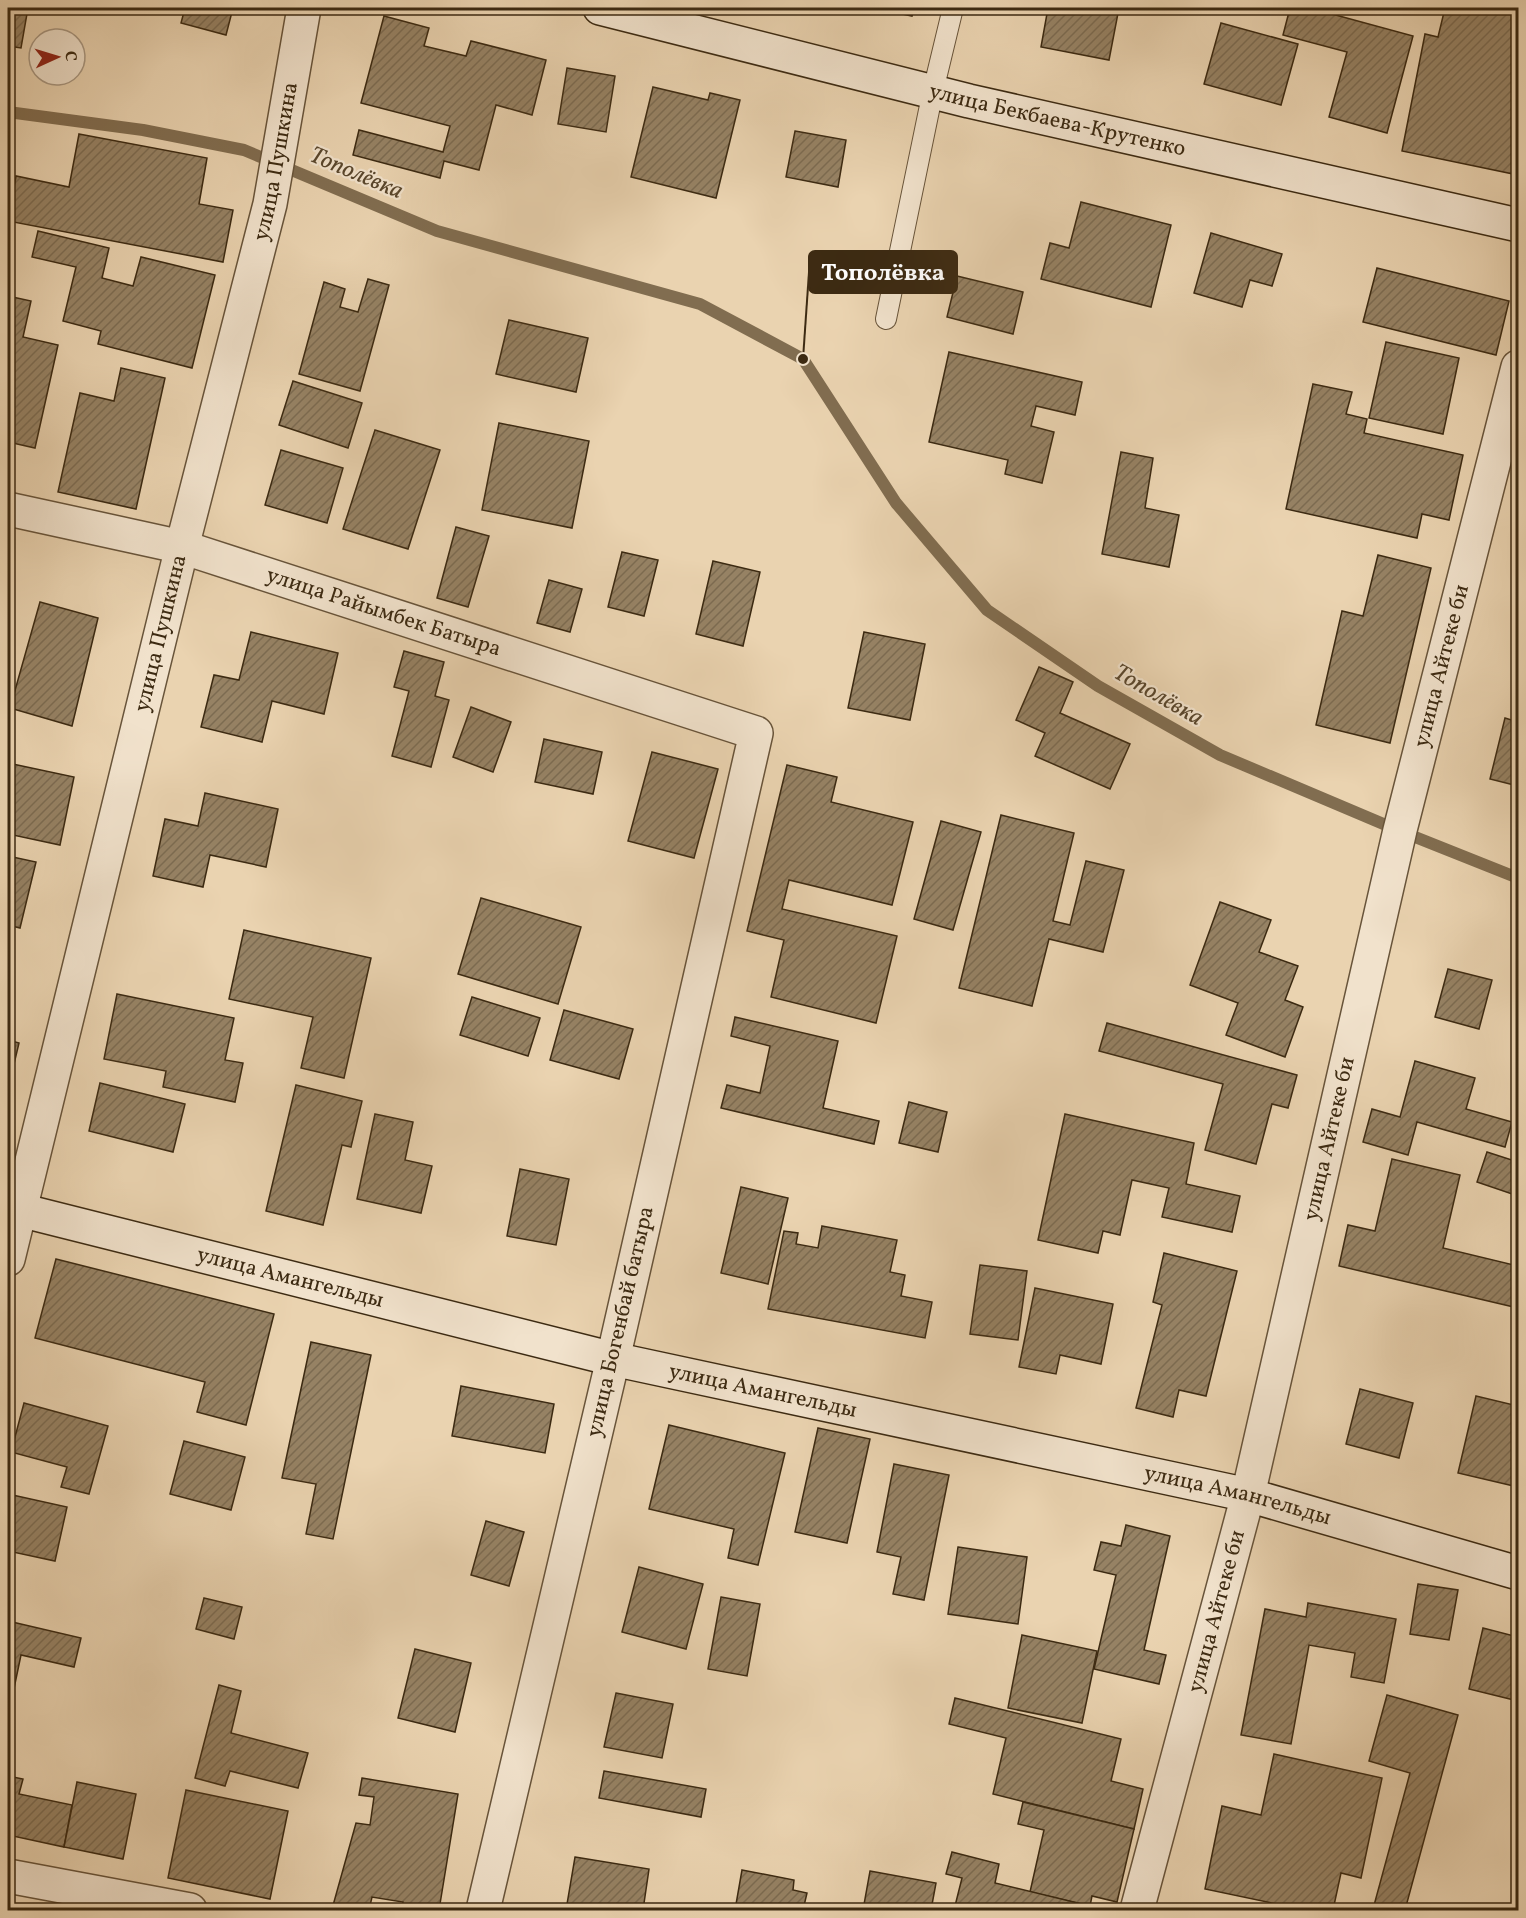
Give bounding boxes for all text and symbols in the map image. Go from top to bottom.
north arrow [27,27,87,87]
text: С [59,50,81,62]
street label: улица Бекбаева-Крутенко [926,76,1189,165]
street label: улица Пушкина [246,80,306,244]
water label: Тополёвка [304,139,408,209]
callout: Тополёвка [809,251,957,293]
text: Тополёвка [821,257,945,291]
street label: улица Пушкина [127,551,195,715]
street label: улица Райымбек Батыра [262,560,505,665]
street label: улица Айтеке би [1406,581,1477,751]
water label: Тополёвка [1107,657,1209,735]
street label: улица Айтеке би [1296,1054,1363,1224]
street label: улица Богенбай батыра [579,1203,663,1441]
street label: улица Амангельды [194,1240,387,1316]
street label: улица Амангельды [666,1356,860,1426]
street label: улица Амангельды [1141,1458,1335,1534]
street label: улица Айтеке би [1180,1527,1253,1696]

